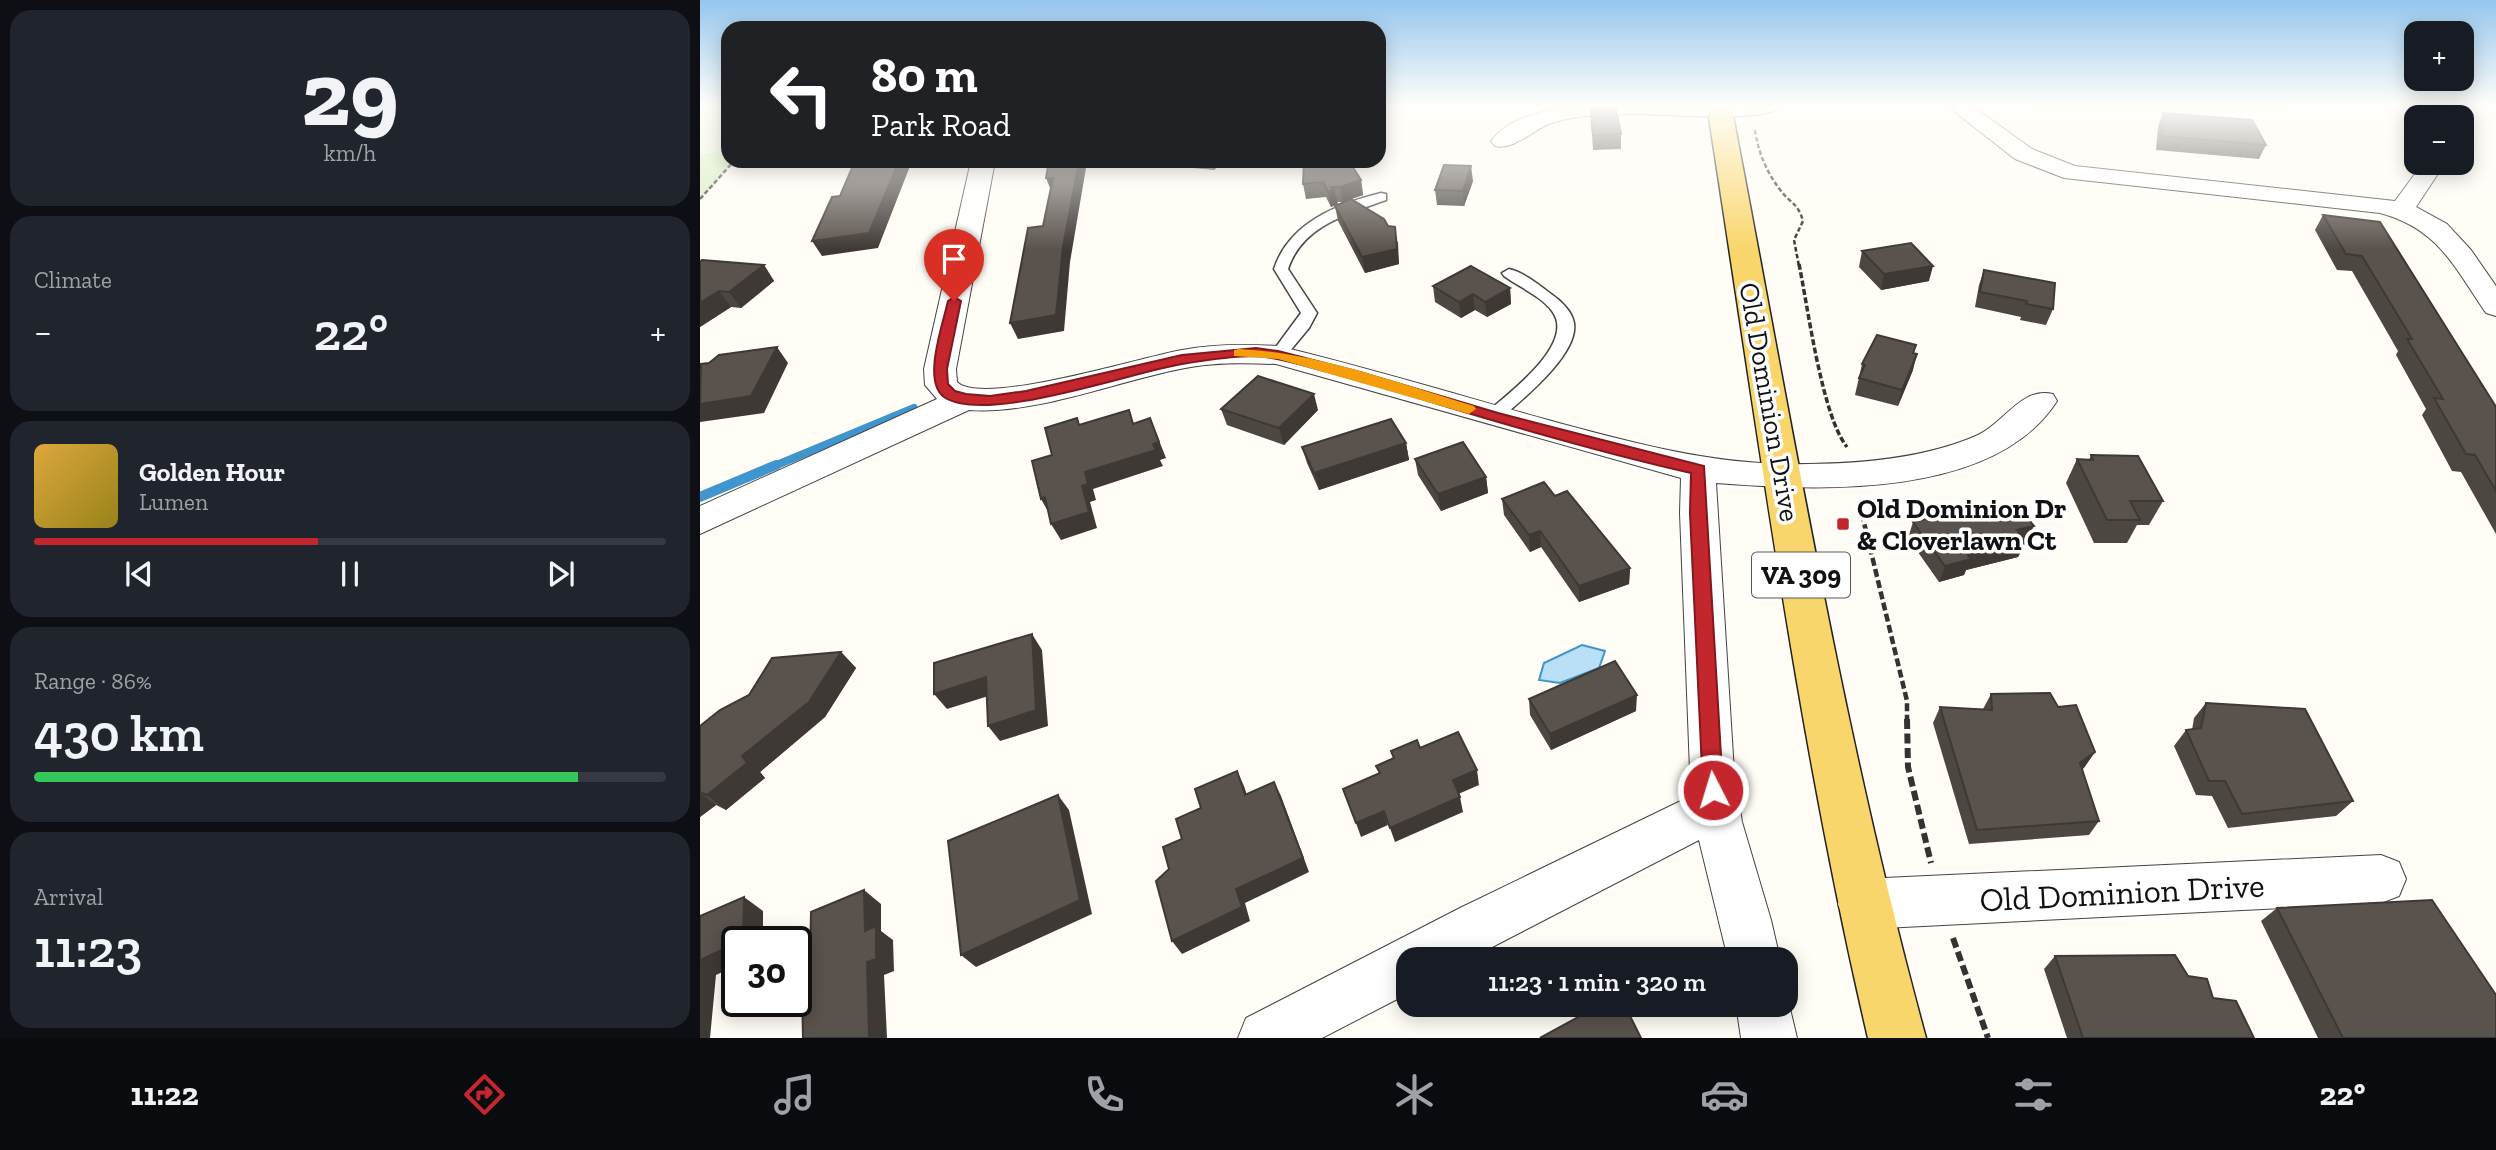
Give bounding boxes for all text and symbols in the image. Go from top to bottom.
map controls [2404,21,2474,175]
button: + [2404,21,2474,91]
text: 29 [301,39,399,148]
text: 80 m [871,46,978,105]
icon: left [756,49,847,140]
button: − [2404,105,2474,175]
text: Park Road [871,106,1011,144]
text: km/h [324,139,376,167]
pin [924,229,984,301]
icon: arrive [935,240,973,278]
text: Climate [34,266,112,294]
street label: Old Dominion Drive [1732,280,1807,524]
text: 22° [314,301,388,363]
text: − [34,309,52,355]
text: + [650,309,666,355]
text: Golden Hour [139,456,285,488]
text: Lumen [139,488,208,516]
place label: Old Dominion Dr & Cloverlawn Ct [1857,492,2066,557]
marker: Old Dominion Dr & Cloverlawn Ct [1835,516,1851,532]
road number: VA 309 [1752,552,1850,597]
icon: previous [120,555,158,593]
icon: pause [331,555,369,593]
icon: next [542,555,580,593]
text: Range · 86% [34,667,152,695]
text: 430 km [34,702,204,764]
position arrow [1676,753,1750,827]
street label: Old Dominion Drive [1979,866,2265,919]
text: Arrival [34,883,103,911]
text: 11:23 [34,918,142,980]
speed limit sign: 30 [721,926,812,1017]
text: 11:23 · 1 min · 320 m [1488,966,1706,998]
icon: directions [460,1070,509,1119]
icon: music [770,1070,819,1119]
icon: phone [1080,1070,1129,1119]
icon: climate [1390,1070,1439,1119]
icon: car [1700,1070,1749,1119]
icon: filters [2009,1070,2058,1119]
text: 11:22 [130,1075,199,1113]
text: 22° [2319,1075,2365,1113]

